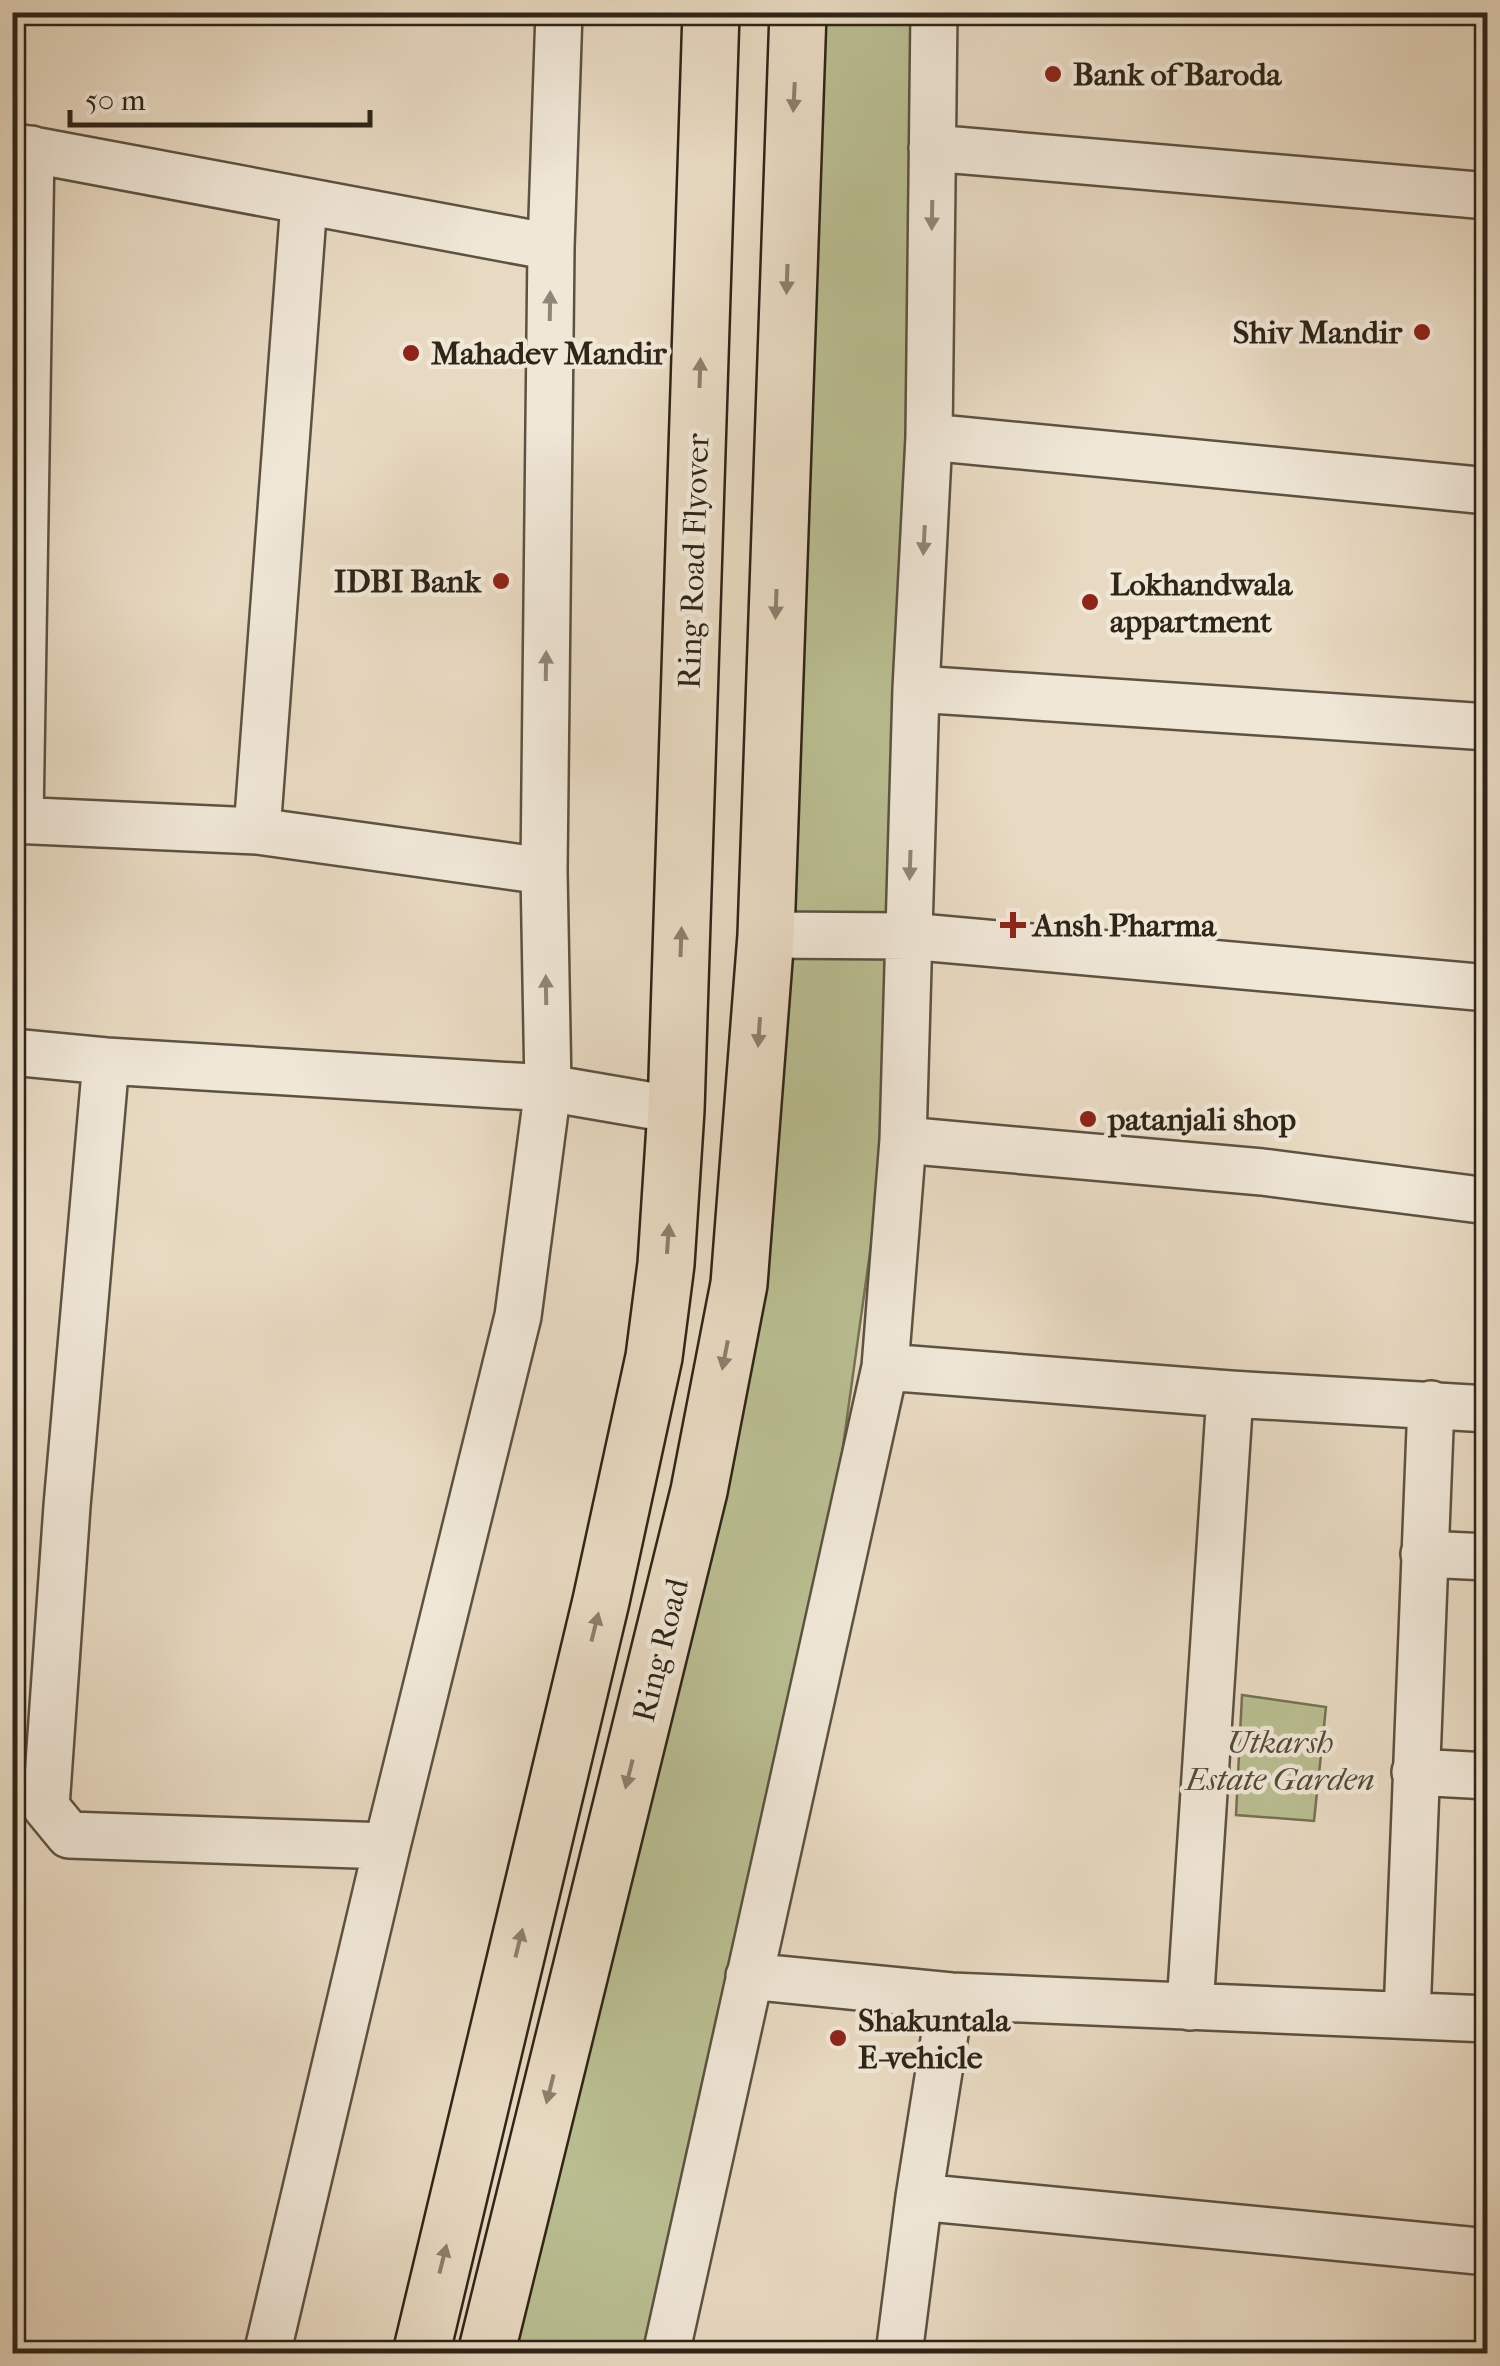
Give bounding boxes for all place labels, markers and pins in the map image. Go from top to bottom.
place label: Bank of Baroda [1073,56,1283,93]
marker: Bank of Baroda [1042,63,1064,85]
place label: Shiv Mandir [1233,314,1403,351]
marker: Shiv Mandir [1411,321,1433,343]
place label: Mahadev Mandir [431,335,668,372]
marker: Mahadev Mandir [400,342,422,364]
place label: IDBI Bank [334,563,483,600]
place label: Lokhandwala appartment [1110,566,1293,640]
marker: IDBI Bank [490,570,512,592]
marker: Lokhandwala appartment [1079,591,1101,613]
place label: Ansh Pharma [1031,907,1217,944]
marker: Ansh Pharma [1002,914,1024,936]
place label: patanjali shop [1106,1101,1296,1138]
marker: patanjali shop [1077,1108,1099,1130]
place label: Shakuntala E-vehicle [858,2002,1011,2076]
marker: Shakuntala E-vehicle [827,2027,849,2049]

